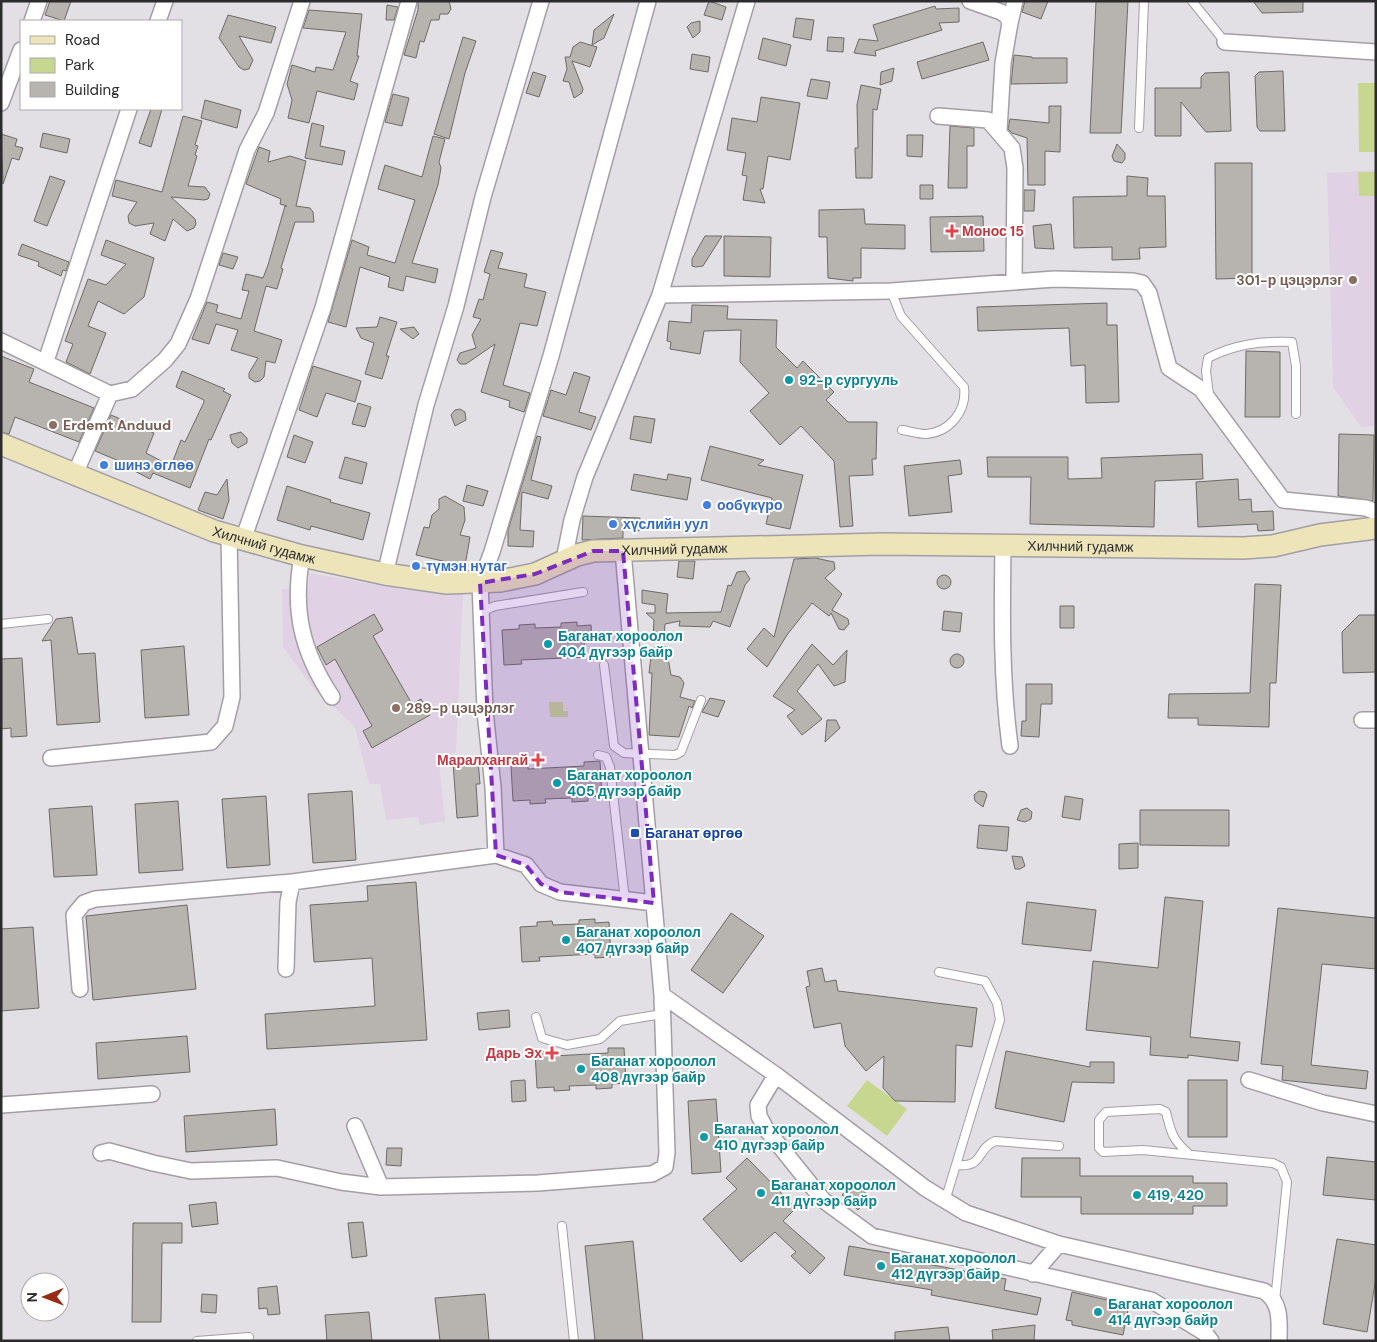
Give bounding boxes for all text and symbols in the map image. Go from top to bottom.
legend [20,20,182,110]
text: Road [65,30,100,50]
text: Park [65,55,95,75]
text: Building [65,80,120,100]
place label: Монос 15 [962,222,1024,240]
marker: Монос 15 [946,225,958,237]
place label: 301-р цэцэрлэг [1236,271,1343,289]
marker: 301-р цэцэрлэг [1347,274,1359,286]
place label: 92-р сургууль [799,371,899,389]
marker: 92-р сургууль [783,374,795,386]
place label: Erdemt Anduud [63,416,171,434]
marker: Erdemt Anduud [47,419,59,431]
place label: шинэ өглөө [114,456,194,474]
marker: шинэ өглөө [98,459,110,471]
place label: ообүкүро [717,496,782,514]
marker: ообүкүро [701,499,713,511]
place label: хүслийн уул [623,515,709,533]
marker: хүслийн уул [607,518,619,530]
street label: Хилчний гудамж [210,522,318,568]
street label: Хилчний гудамж [1027,537,1134,556]
street label: Хилчний гудамж [621,539,728,559]
place label: түмэн нутаг [426,557,507,575]
marker: түмэн нутаг [410,560,422,572]
place label: Баганат хороолол 404 дүгээр байр [558,627,683,661]
marker: Баганат хороолол 404 дүгээр байр [542,638,554,650]
place label: 289-р цэцэрлэг [406,699,515,717]
marker: 289-р цэцэрлэг [390,702,402,714]
place label: Маралхангай [437,751,528,769]
marker: Маралхангай [532,754,544,766]
place label: Баганат хороолол 405 дүгээр байр [567,766,692,800]
marker: Баганат хороолол 405 дүгээр байр [551,777,563,789]
place label: Баганат өргөө [645,824,743,842]
marker: Баганат өргөө [629,827,641,839]
place label: Баганат хороолол 407 дүгээр байр [576,923,701,957]
marker: Баганат хороолол 407 дүгээр байр [560,934,572,946]
place label: Дарь Эх [486,1044,542,1062]
marker: Дарь Эх [546,1047,558,1059]
place label: Баганат хороолол 408 дүгээр байр [591,1052,716,1086]
marker: Баганат хороолол 408 дүгээр байр [575,1063,587,1075]
place label: Баганат хороолол 410 дүгээр байр [714,1120,839,1154]
marker: Баганат хороолол 410 дүгээр байр [698,1131,710,1143]
place label: Баганат хороолол 411 дүгээр байр [771,1176,896,1210]
place label: 419, 420 [1147,1186,1204,1204]
marker: Баганат хороолол 411 дүгээр байр [755,1187,767,1199]
marker: 419, 420 [1131,1189,1143,1201]
place label: Баганат хороолол 412 дүгээр байр [891,1249,1016,1283]
marker: Баганат хороолол 412 дүгээр байр [875,1260,887,1272]
north arrow [20,1272,70,1322]
text: N [23,1292,41,1302]
place label: Баганат хороолол 414 дүгээр байр [1108,1295,1233,1329]
marker: Баганат хороолол 414 дүгээр байр [1092,1306,1104,1318]

